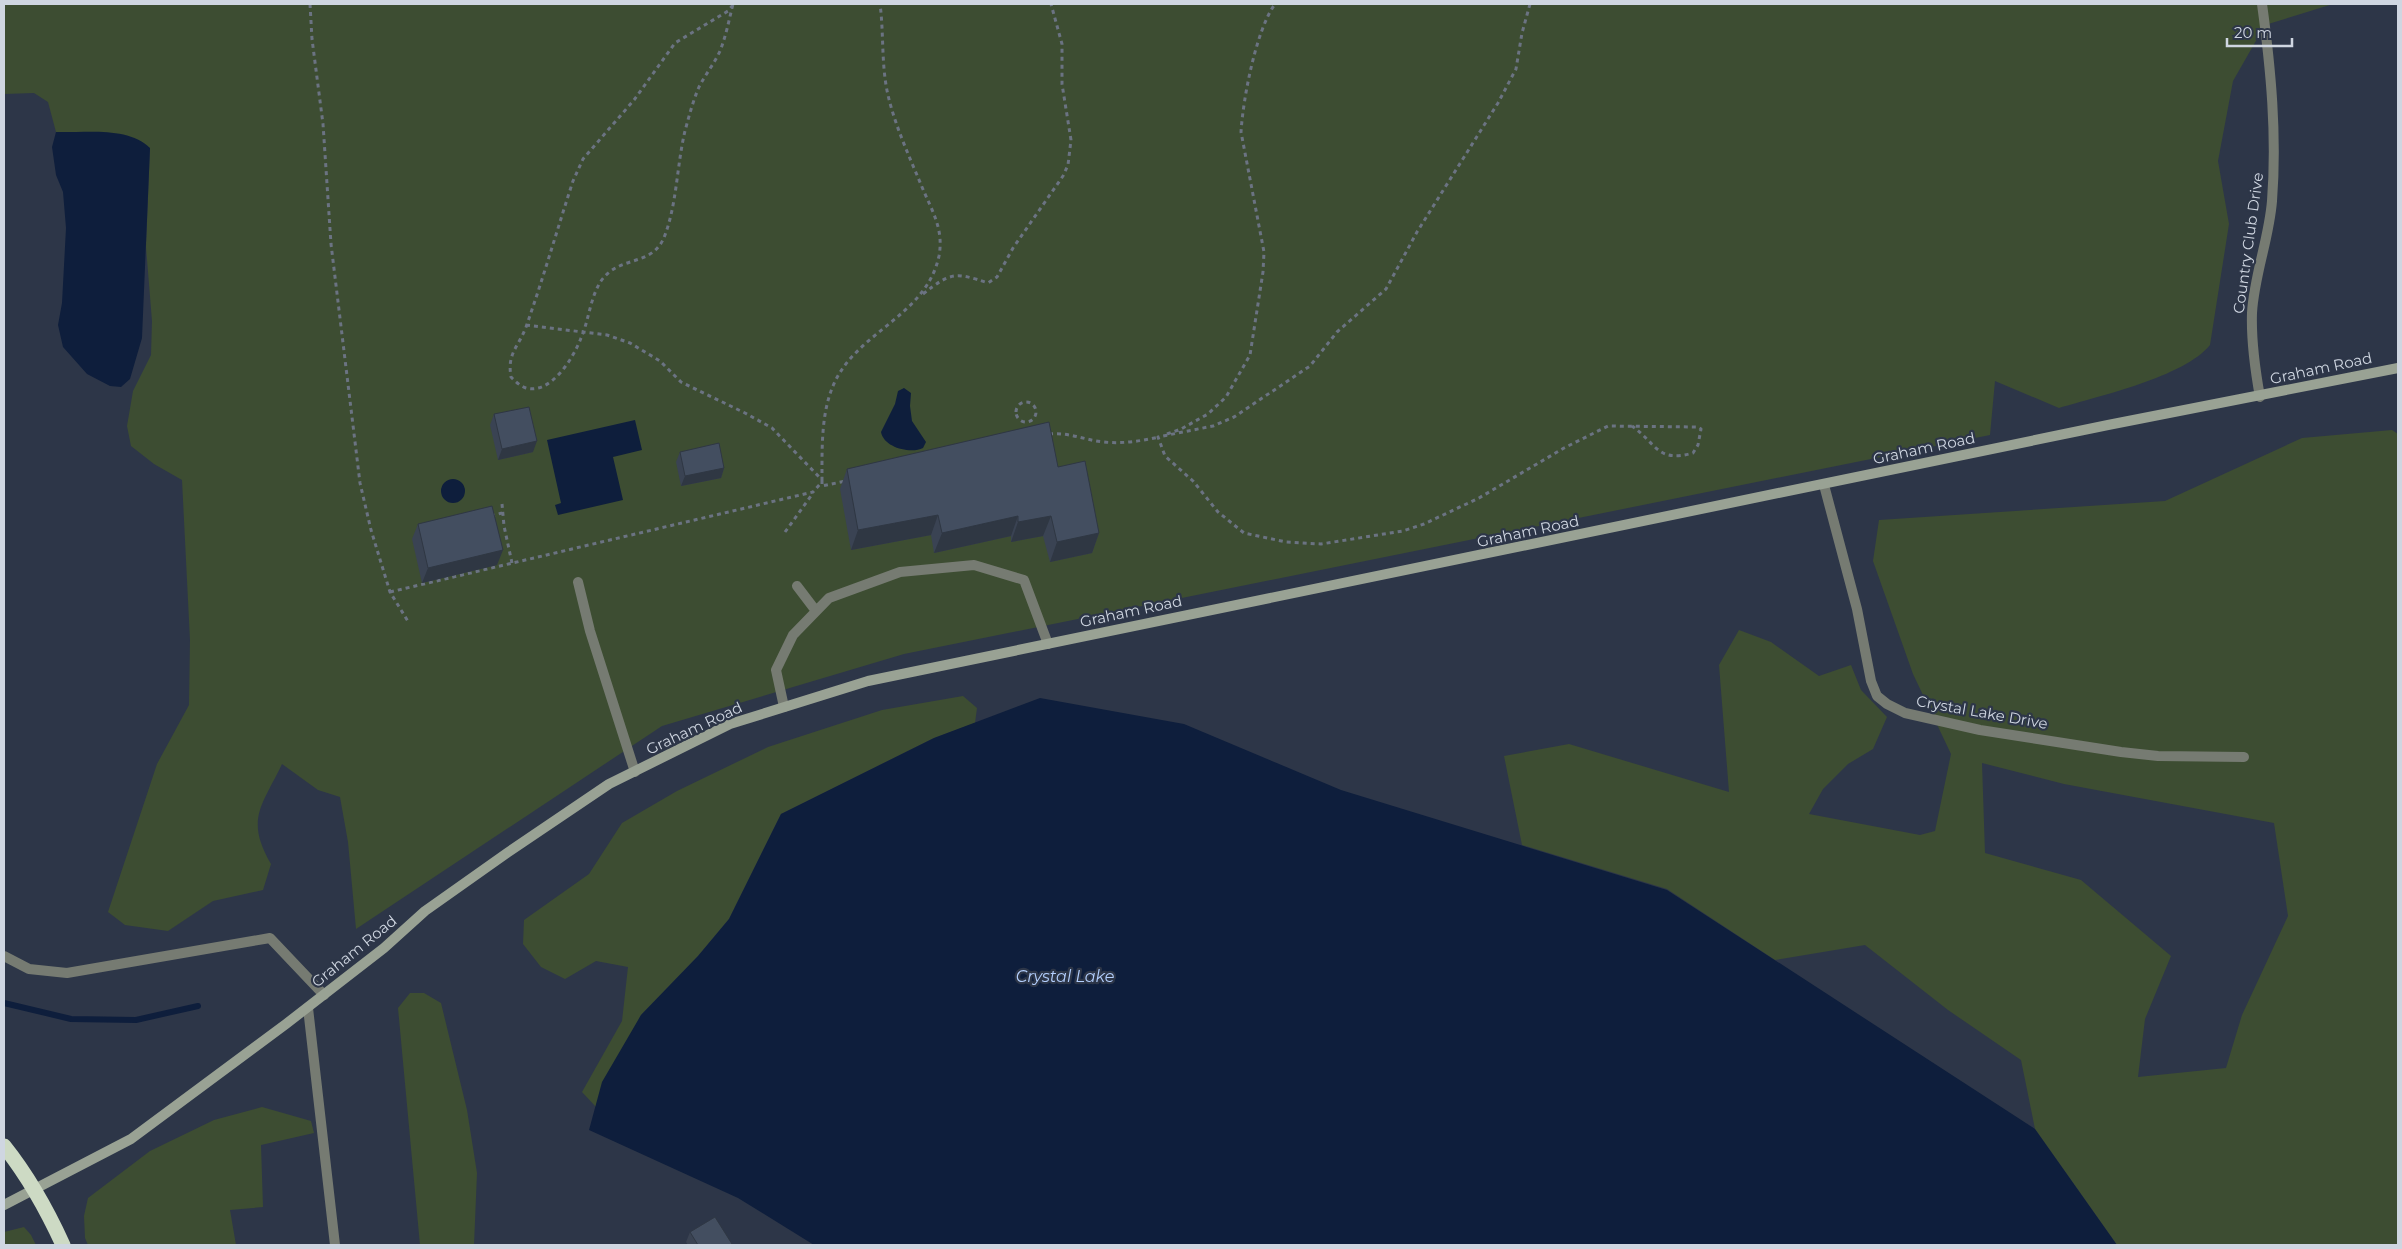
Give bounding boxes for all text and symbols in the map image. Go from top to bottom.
scale bar [2227,15,2292,47]
text: 20 m [2234,23,2272,42]
street label: Country Club Drive [2229,171,2267,315]
street label: Graham Road [2268,348,2374,388]
street label: Graham Road [1871,428,1977,468]
street label: Graham Road [1475,511,1581,551]
street label: Graham Road [1078,591,1184,631]
street label: Crystal Lake Drive [1915,691,2049,733]
street label: Graham Road [643,697,745,759]
street label: Graham Road [308,911,400,991]
water label: Crystal Lake [1016,967,1114,986]

